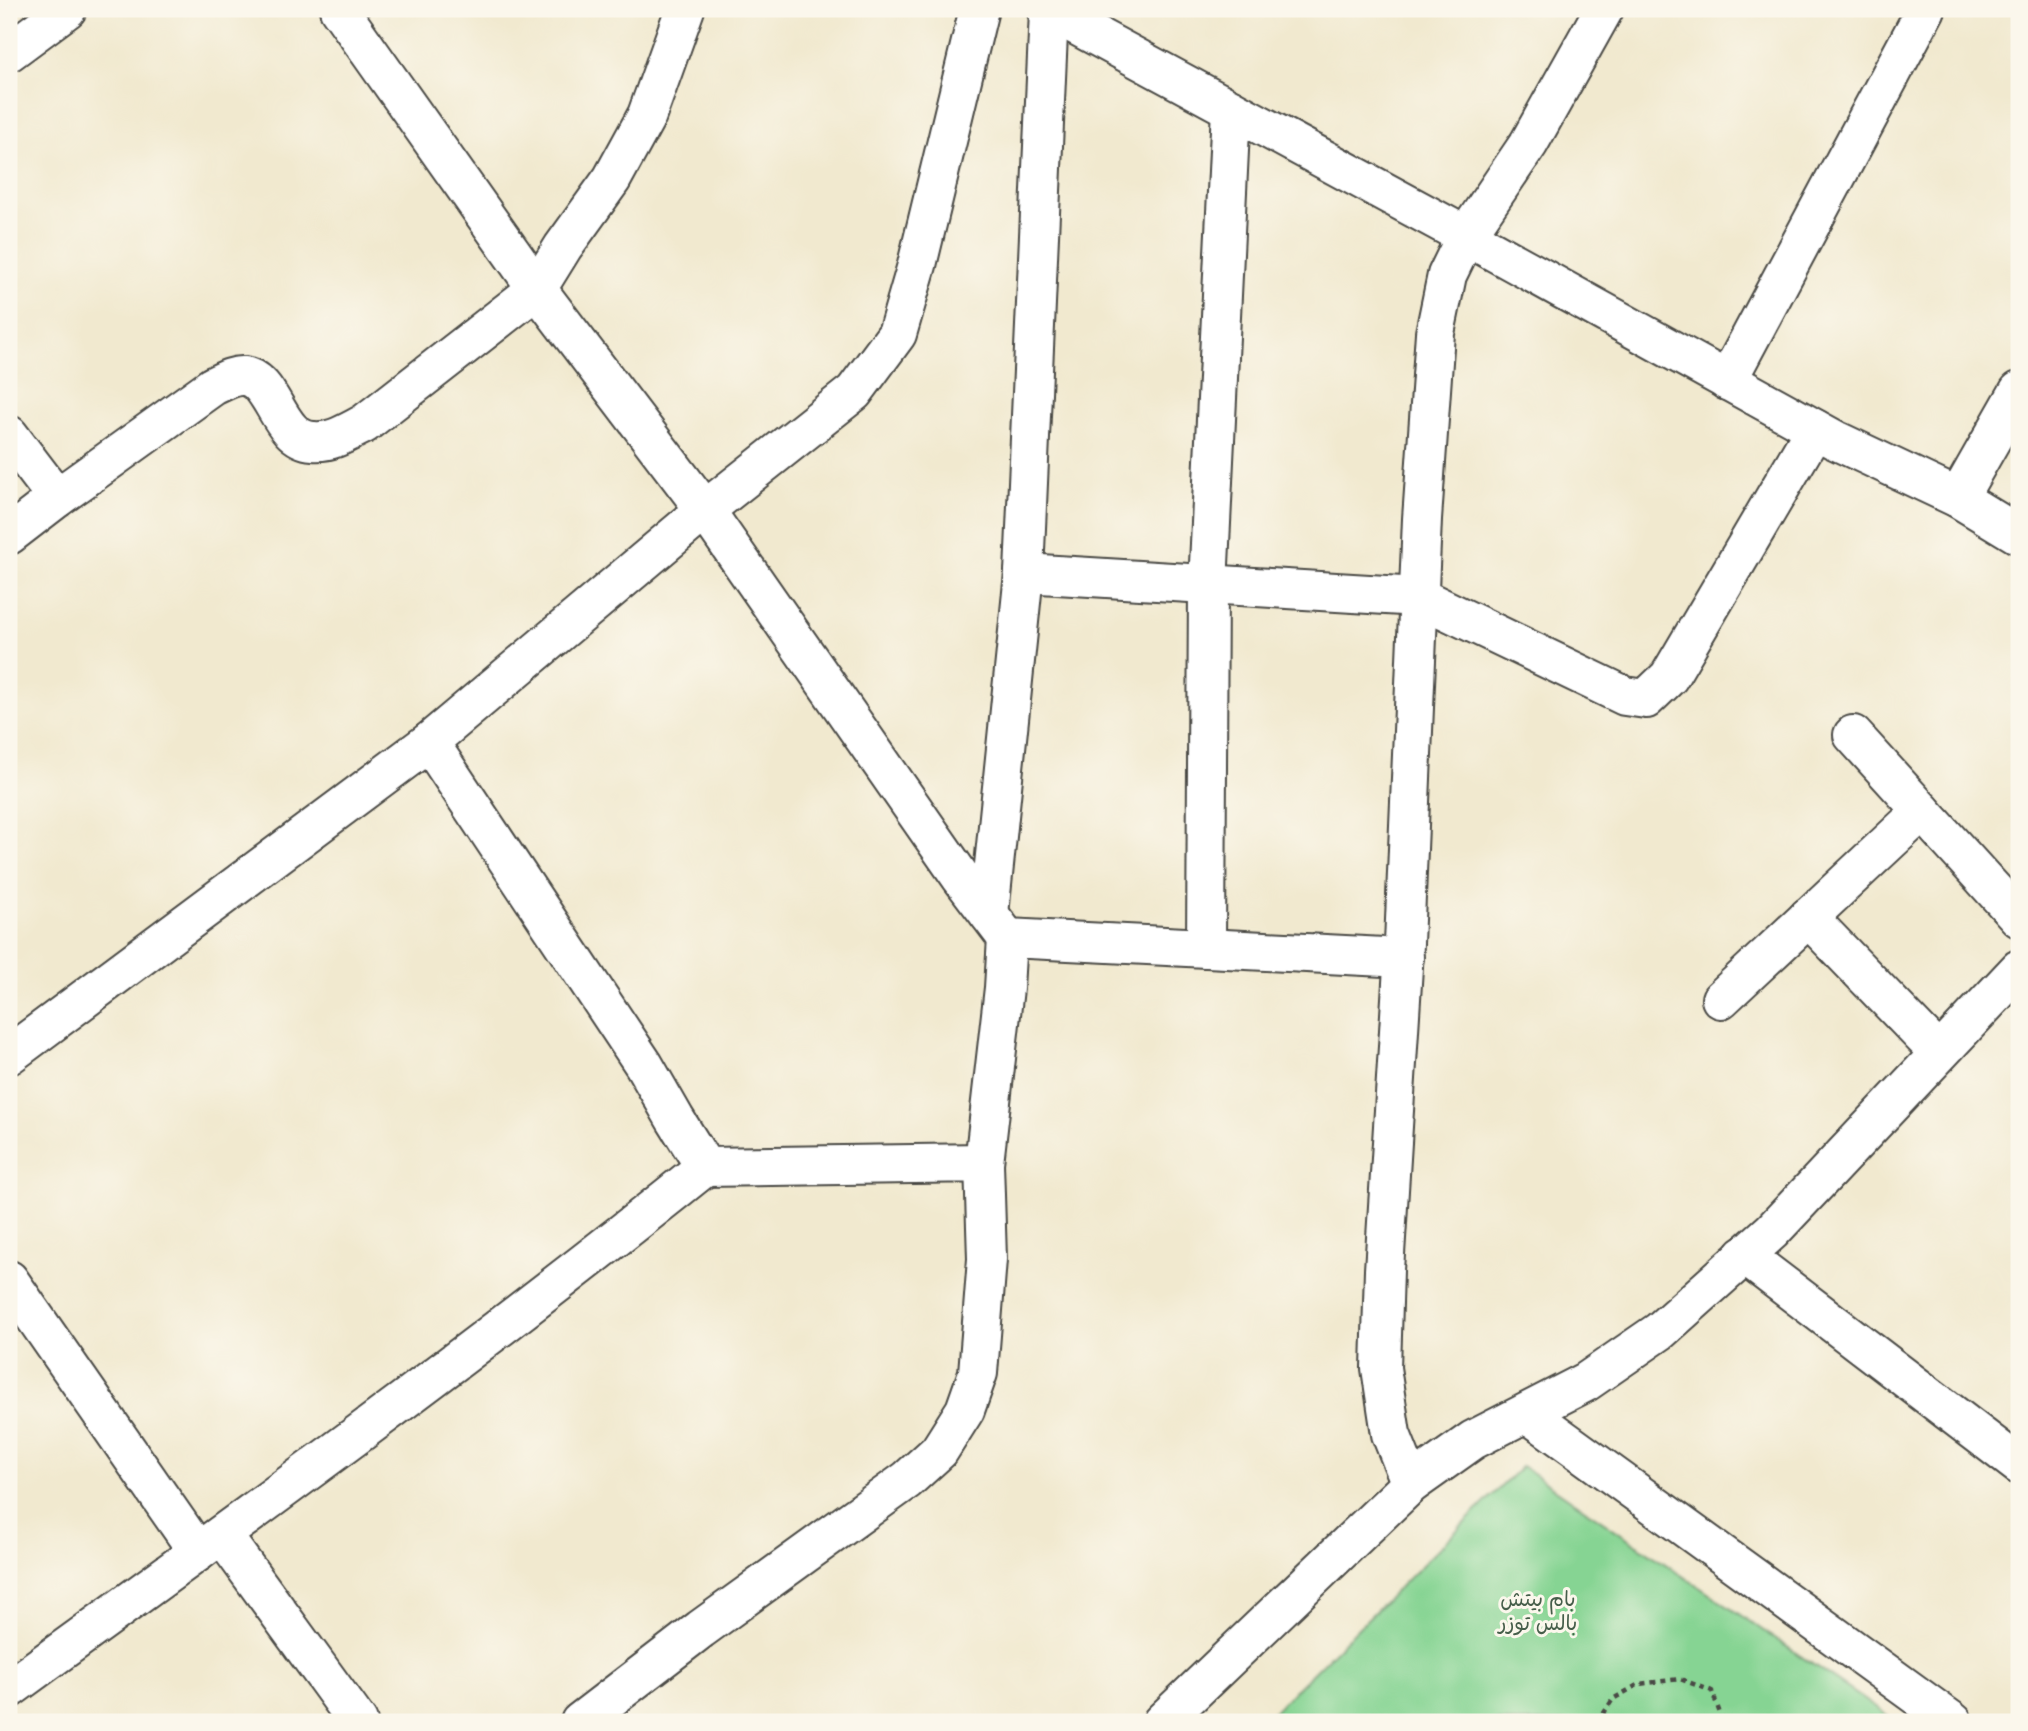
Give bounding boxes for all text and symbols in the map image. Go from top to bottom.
park label: بام بيتش بالس توزر [1497,1580,1577,1642]

